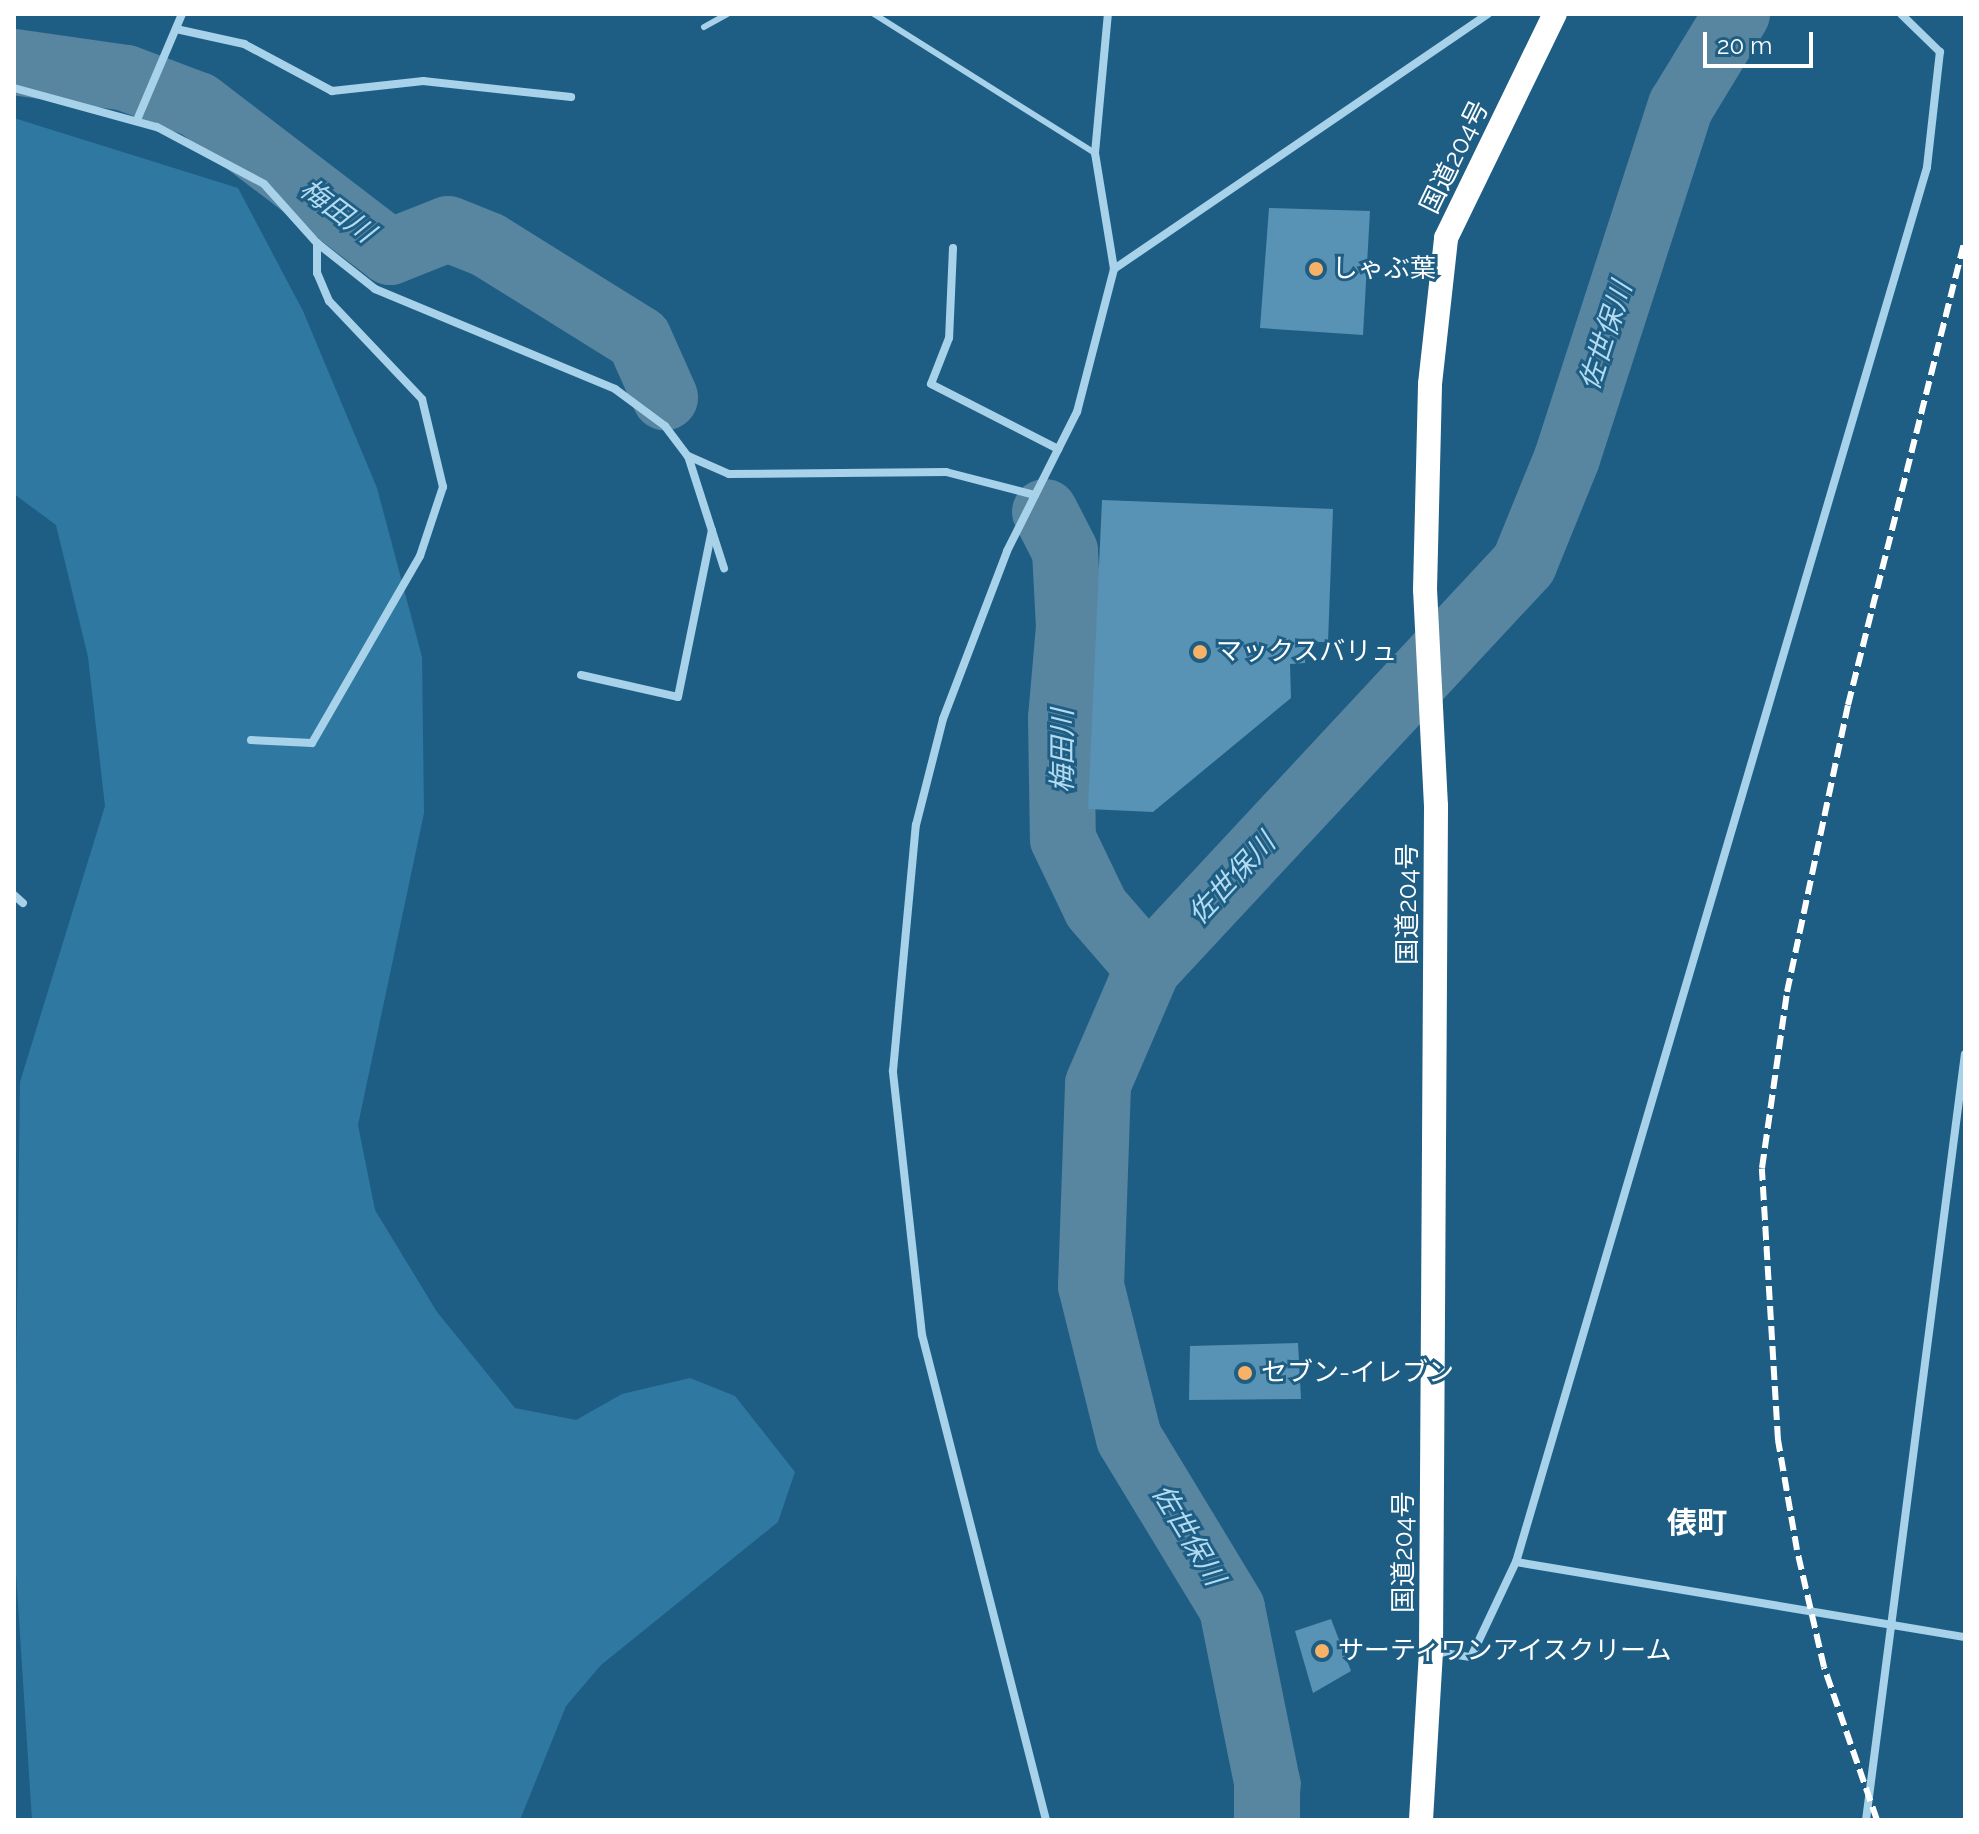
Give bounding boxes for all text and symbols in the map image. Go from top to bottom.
scale bar [1707,16,1817,66]
text: 20 m [1717,31,1772,60]
street label: 国道204号 [1414,95,1496,219]
water label: 梅田川 [293,172,381,250]
place label: しゃぶ葉 [1332,253,1436,285]
marker: しゃぶ葉 [1307,260,1325,278]
water label: 佐世保川 [1573,278,1639,394]
place label: マックスバリュ [1216,636,1398,668]
marker: マックスバリュ [1191,643,1209,661]
water label: 梅田川 [1046,709,1080,793]
water label: 佐世保川 [1182,827,1282,931]
street label: 国道204号 [1392,843,1424,965]
place label: セブン-イレブン [1261,1357,1454,1389]
marker: セブン-イレブン [1236,1364,1254,1382]
water label: 佐世保川 [1145,1478,1231,1592]
street label: 国道204号 [1388,1491,1420,1613]
district label: 俵町 [1667,1505,1727,1541]
place label: サーティワンアイスクリーム [1338,1635,1676,1667]
marker: サーティワンアイスクリーム [1313,1642,1331,1660]

